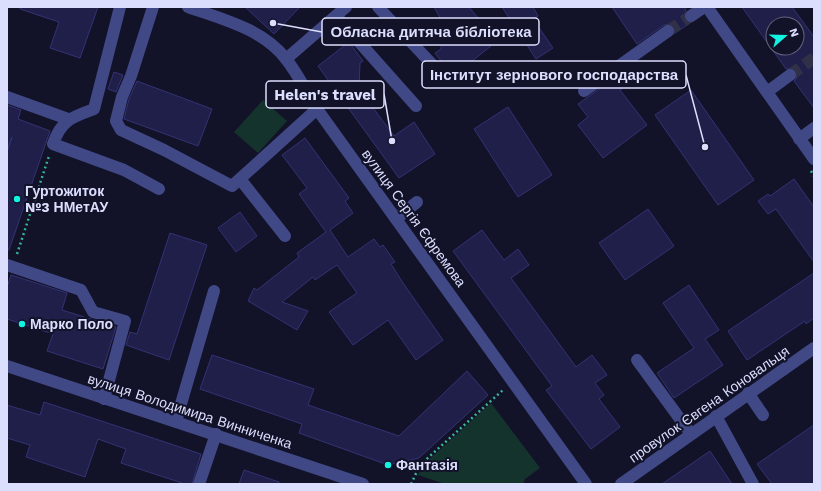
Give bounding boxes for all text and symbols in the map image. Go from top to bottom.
north arrow [765,16,805,56]
callout: Обласна дитяча бібліотека [322,18,539,45]
text: Обласна дитяча бібліотека [331,23,532,41]
text: N [786,27,801,39]
callout: Інститут зернового господарства [422,61,686,88]
text: Інститут зернового господарства [430,66,679,84]
callout: Helen's travel [266,81,384,108]
text: Helen's travel [274,86,376,104]
street label: вулиця Сергія Єфремова [359,146,469,290]
place label: Гуртожиток №3 НМетАУ [25,183,108,215]
marker: Гуртожиток №3 НМетАУ [12,194,22,204]
place label: Марко Поло [30,316,113,332]
marker: Марко Поло [17,319,27,329]
street label: провулок Євгена Коновальця [626,342,792,466]
street label: вулиця Володимира Винниченка [86,370,294,452]
place label: Фантазія [396,457,458,473]
marker: Фантазія [383,460,393,470]

